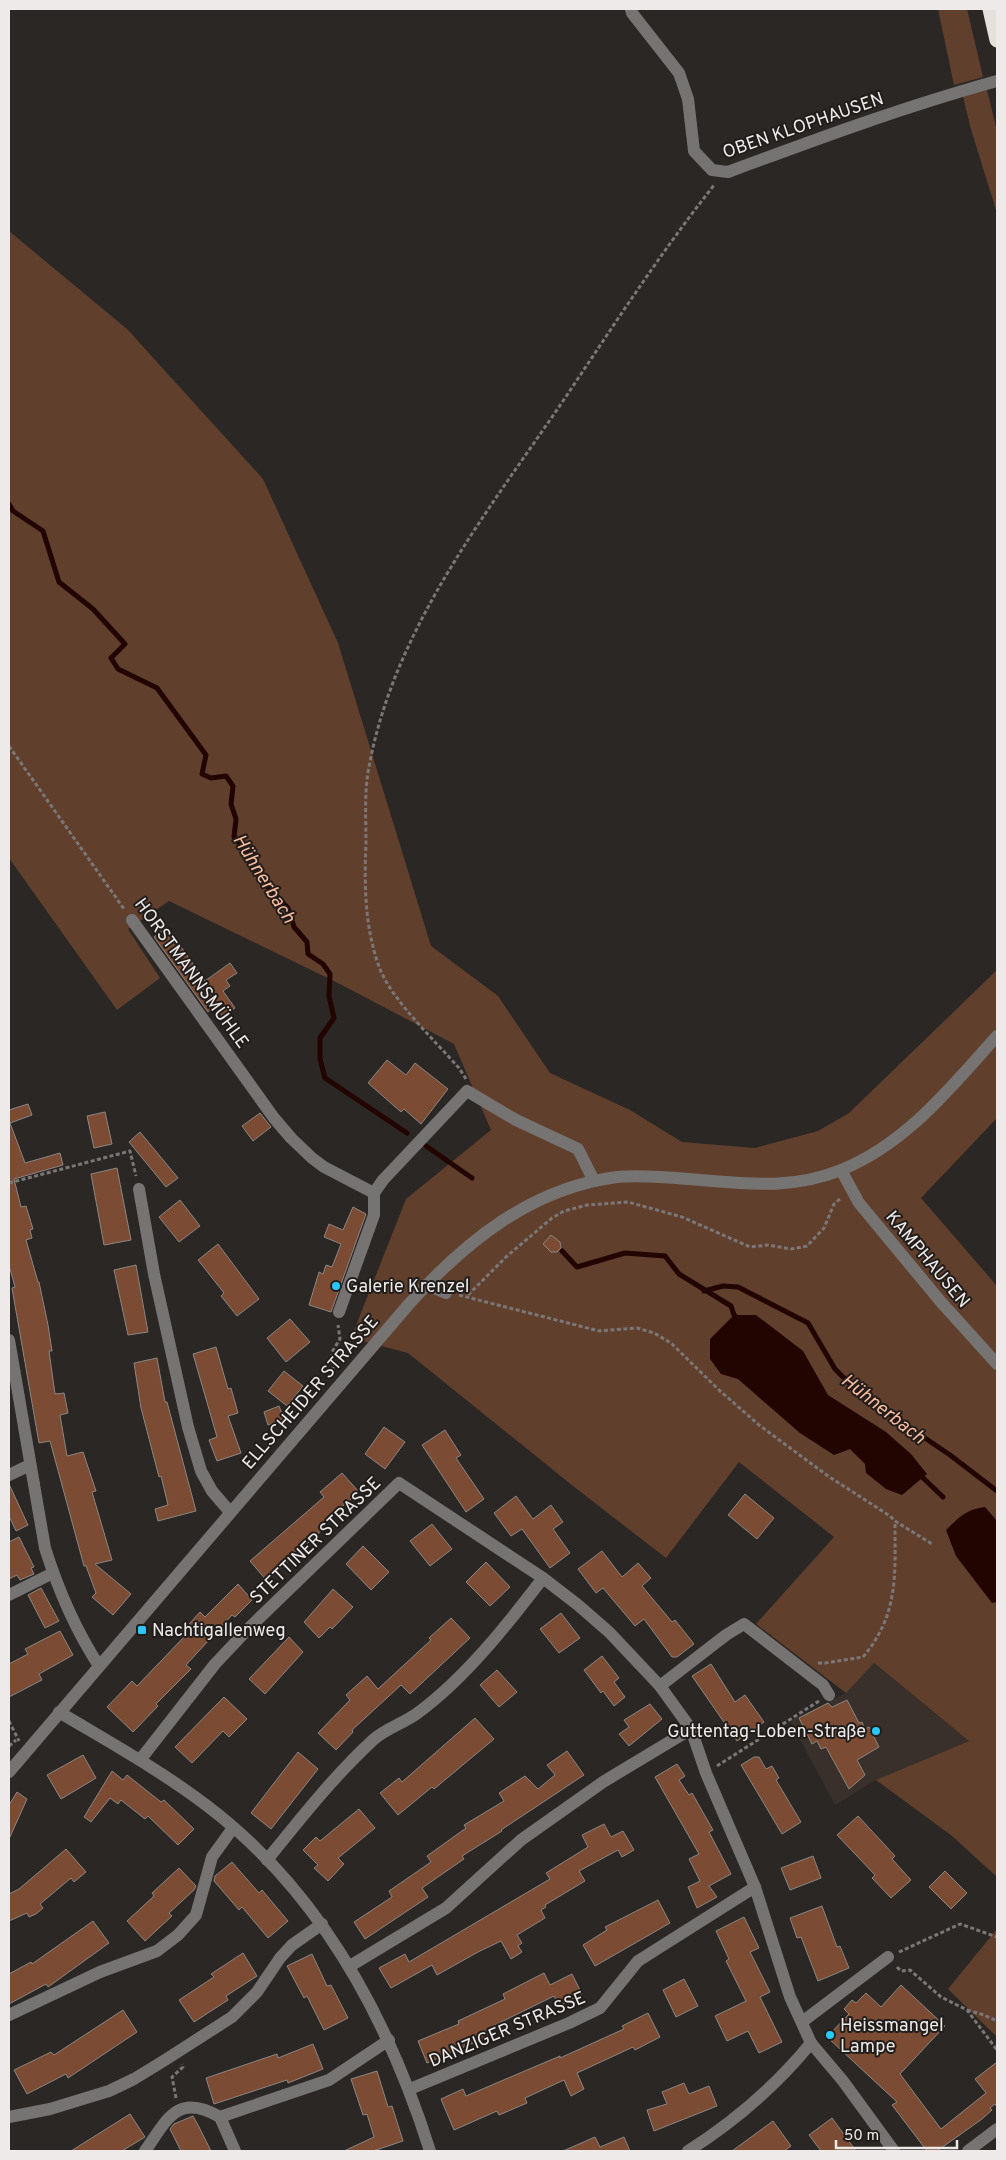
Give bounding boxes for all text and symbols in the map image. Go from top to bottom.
street label: OBEN KLOPHAUSEN [720,88,887,165]
water label: Hühnerbach [226,830,301,929]
street label: HORSTMANNSMÜHLE [128,893,255,1054]
street label: KAMPHAUSEN [880,1207,974,1313]
place label: Galerie Krenzel [346,1276,470,1299]
marker: Galerie Krenzel [330,1280,342,1292]
street label: ELLSCHEIDER STRASSE [238,1311,384,1475]
water label: Hühnerbach [836,1369,930,1450]
street label: STETTINER STRASSE [246,1472,387,1610]
place label: Nachtigallenweg [152,1620,286,1643]
marker: Nachtigallenweg [136,1624,148,1636]
place label: Guttentag-Loben-Straße [667,1721,866,1744]
marker: Guttentag-Loben-Straße [870,1725,882,1737]
street label: DANZIGER STRASSE [426,1987,589,2074]
place label: Heissmangel Lampe [840,2015,944,2059]
marker: Heissmangel Lampe [824,2029,836,2041]
scale bar [836,2118,957,2150]
text: 50 m [844,2127,879,2146]

